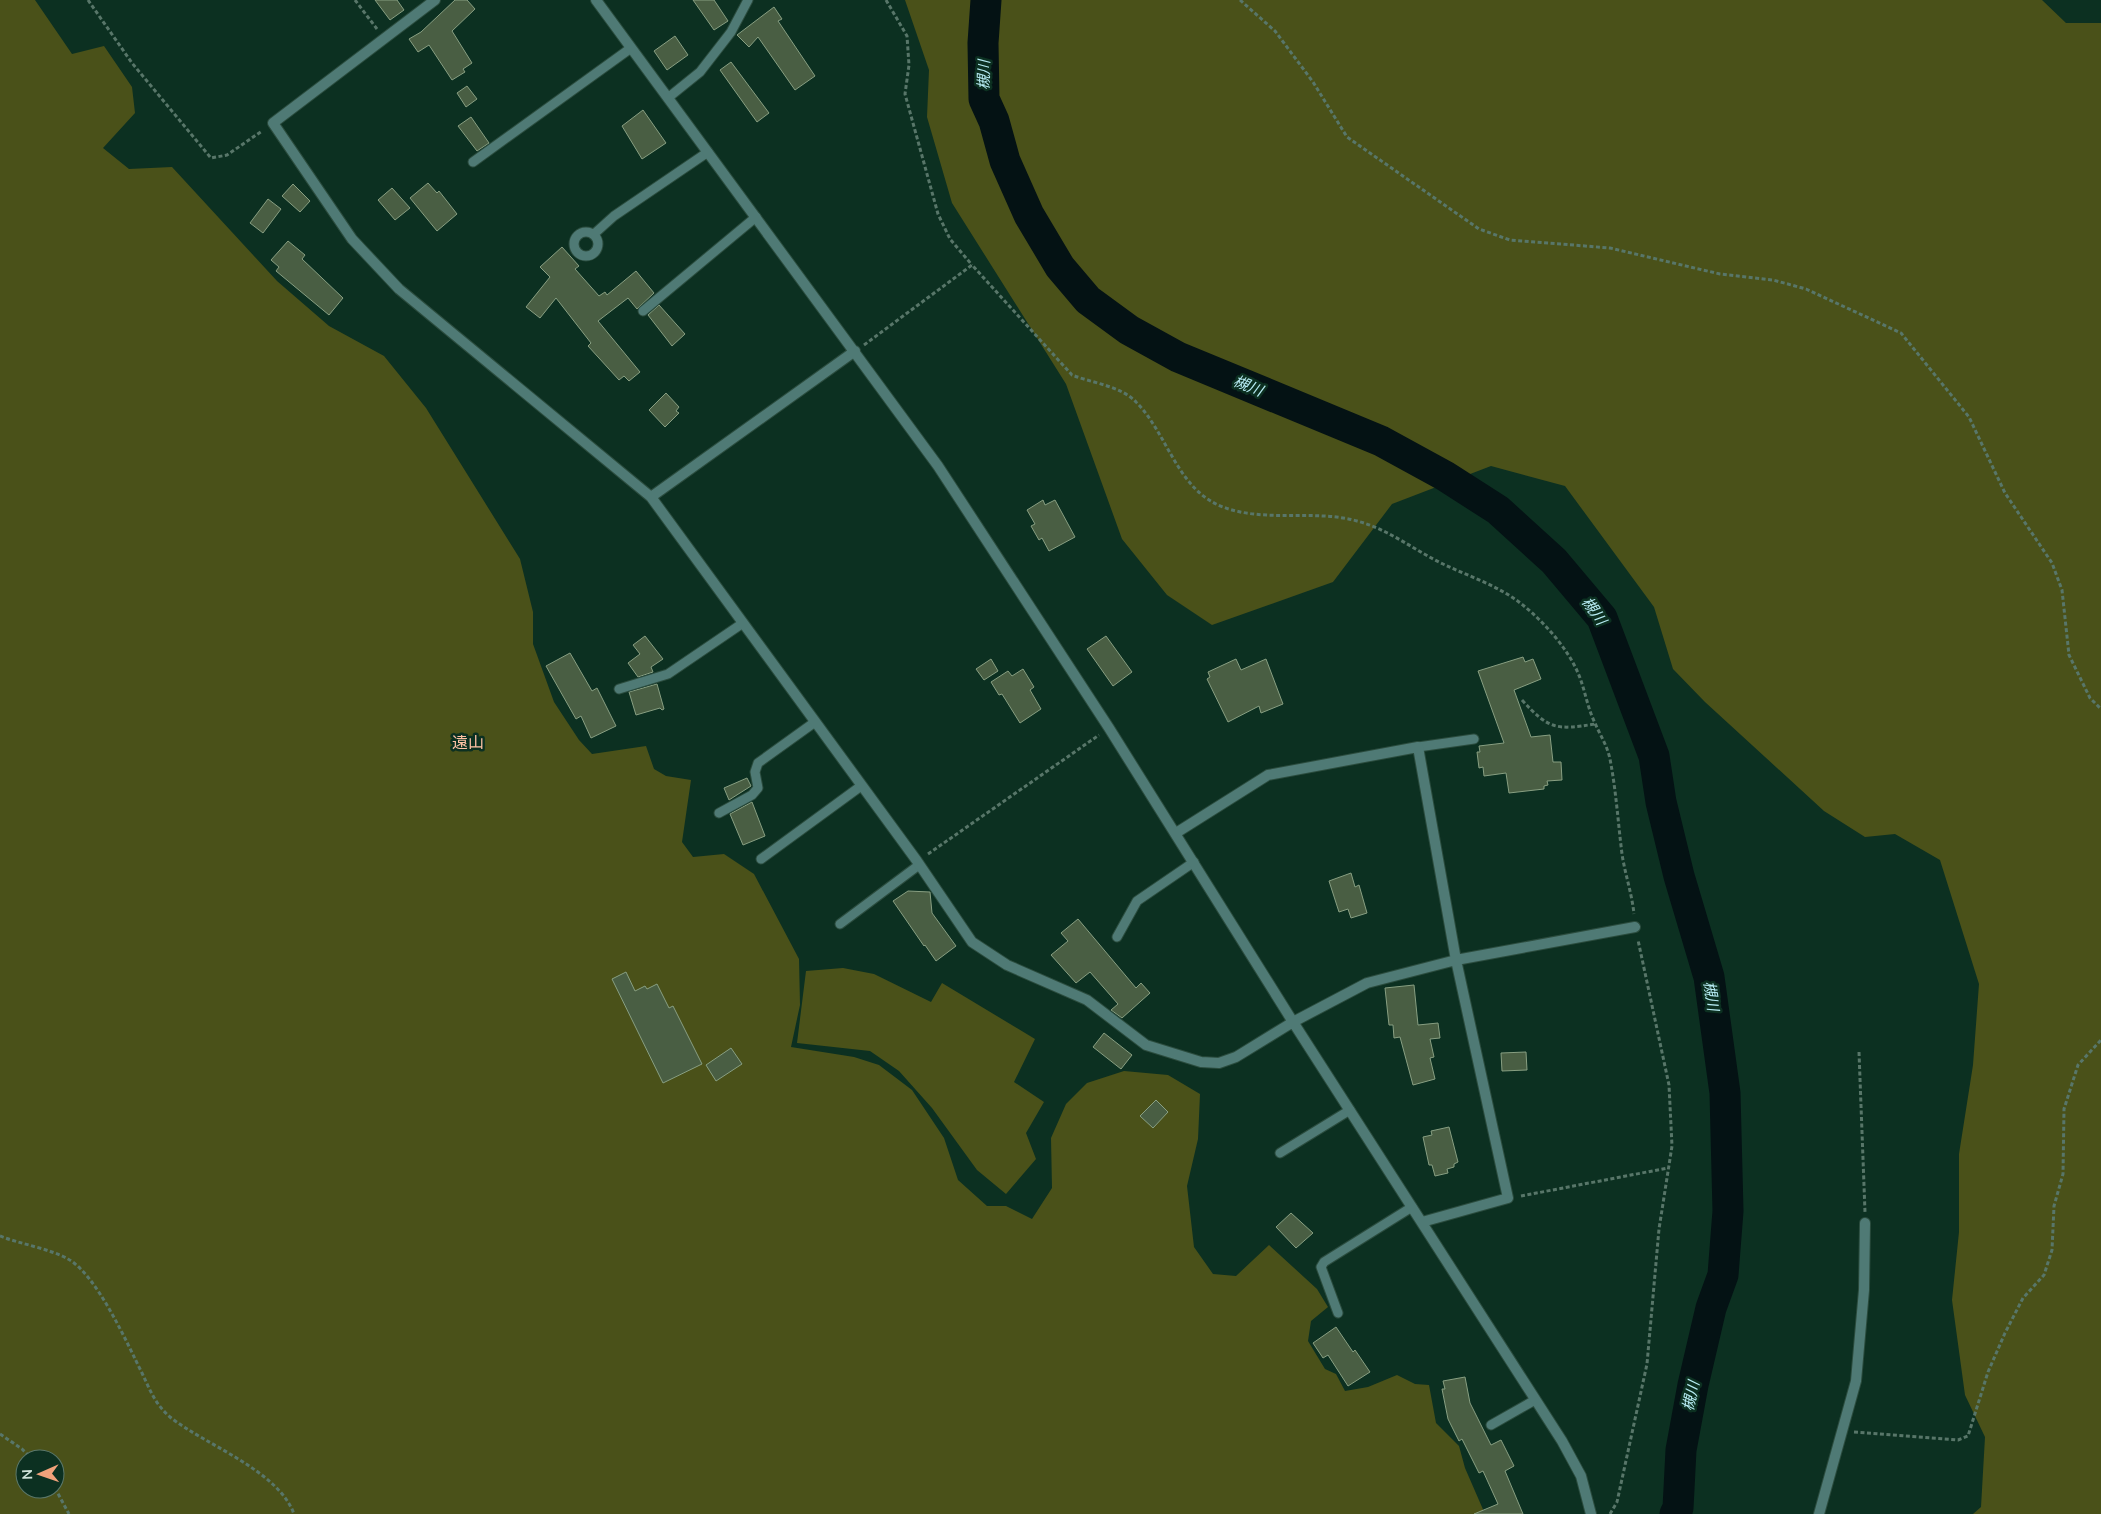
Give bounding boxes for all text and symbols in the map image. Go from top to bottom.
water label: 槻川 [974,58,994,90]
water label: 槻川 [1230,371,1268,402]
water label: 槻川 [1577,593,1612,631]
district label: 遠山 [452,732,484,754]
water label: 槻川 [1699,980,1724,1014]
water label: 槻川 [1678,1377,1704,1413]
north arrow [15,1449,65,1499]
text: N [18,1469,37,1480]

